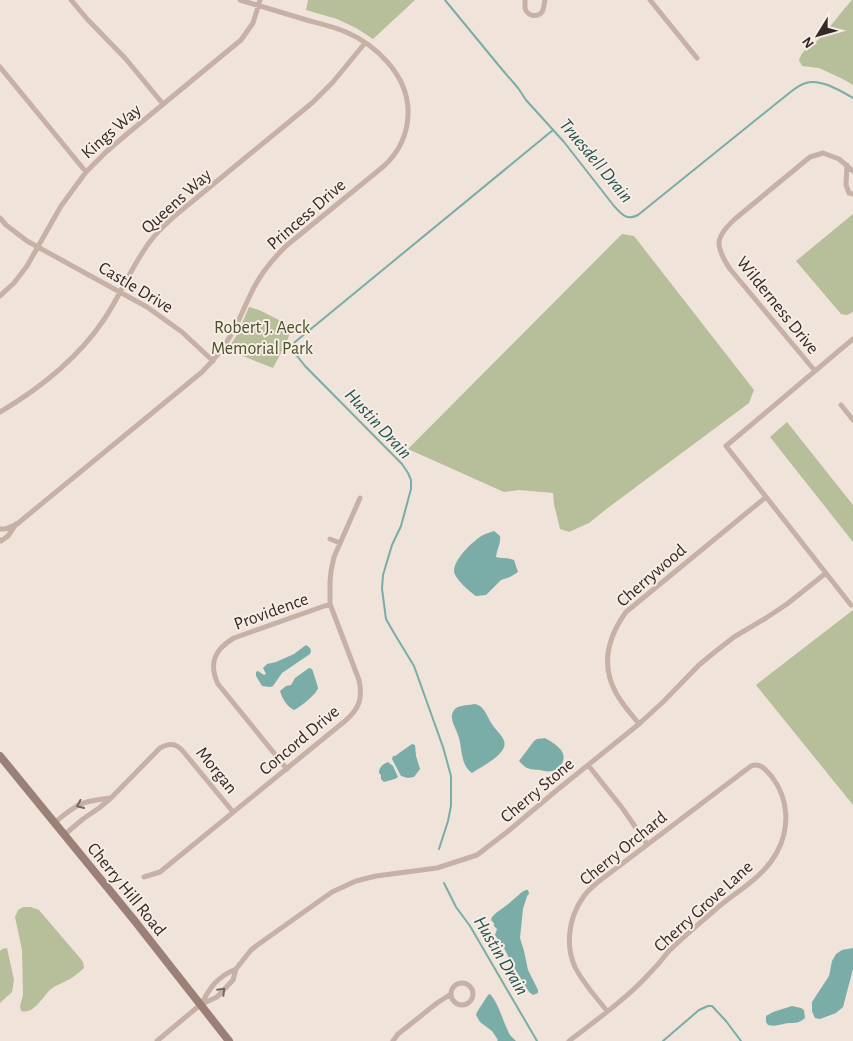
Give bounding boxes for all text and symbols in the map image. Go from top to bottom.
north arrow [793,10,843,60]
text: N [800,34,817,50]
street label: Kings Way [78,101,145,162]
water label: Truesdell Drain [555,115,636,207]
street label: Queens Way [138,166,215,238]
street label: Princess Drive [264,176,349,254]
street label: Wilderness Drive [733,253,822,358]
street label: Castle Drive [95,259,176,317]
park label: Robert J. Aeck Memorial Park [211,319,314,358]
water label: Hustin Drain [341,385,415,463]
street label: Cherrywood [614,541,690,611]
street label: Providence [232,590,311,634]
street label: Concord Drive [256,702,343,779]
street label: Morgan [192,744,240,797]
street label: Cherry Stone [497,755,578,827]
one-way arrow [76,798,85,809]
street label: Cherry Orchard [577,808,671,889]
street label: Cherry Hill Road [83,840,169,940]
street label: Cherry Grove Lane [651,858,757,956]
water label: Hustin Drain [470,913,532,999]
one-way arrow [216,988,225,997]

